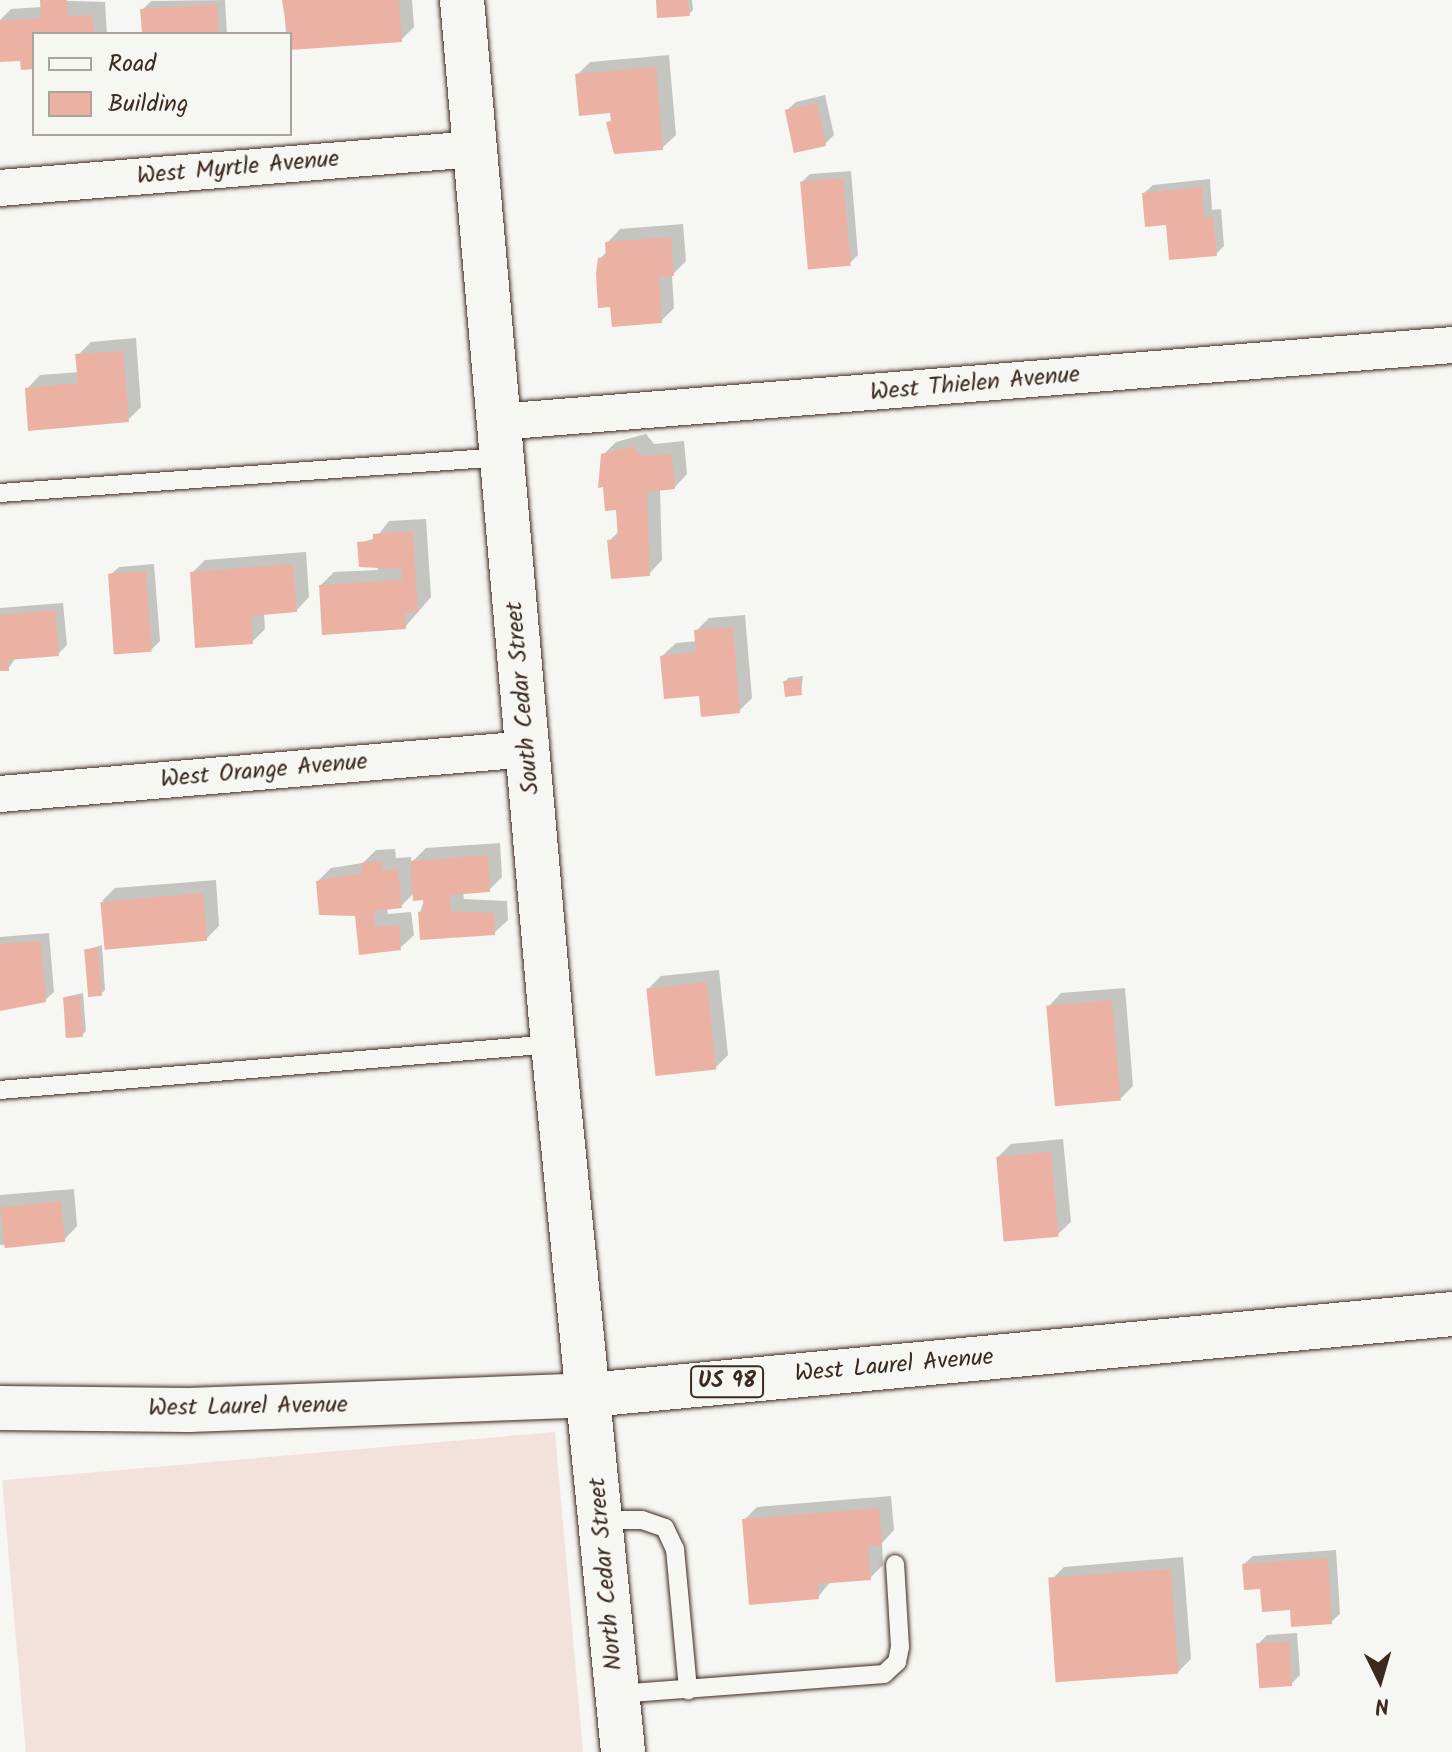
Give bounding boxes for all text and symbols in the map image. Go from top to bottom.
legend [32,32,292,136]
text: Road [108,45,156,84]
text: Building [108,85,188,124]
street label: West Myrtle Avenue [136,145,340,191]
street label: West Thielen Avenue [869,360,1081,408]
street label: South Cedar Street [500,600,546,796]
street label: West Orange Avenue [159,748,369,794]
street label: West Laurel Avenue [793,1343,995,1389]
road number: US 98 [689,1364,765,1400]
street label: West Laurel Avenue [148,1391,348,1423]
street label: North Cedar Street [583,1476,629,1672]
north arrow [1340,1640,1420,1720]
text: N [1374,1686,1391,1722]

